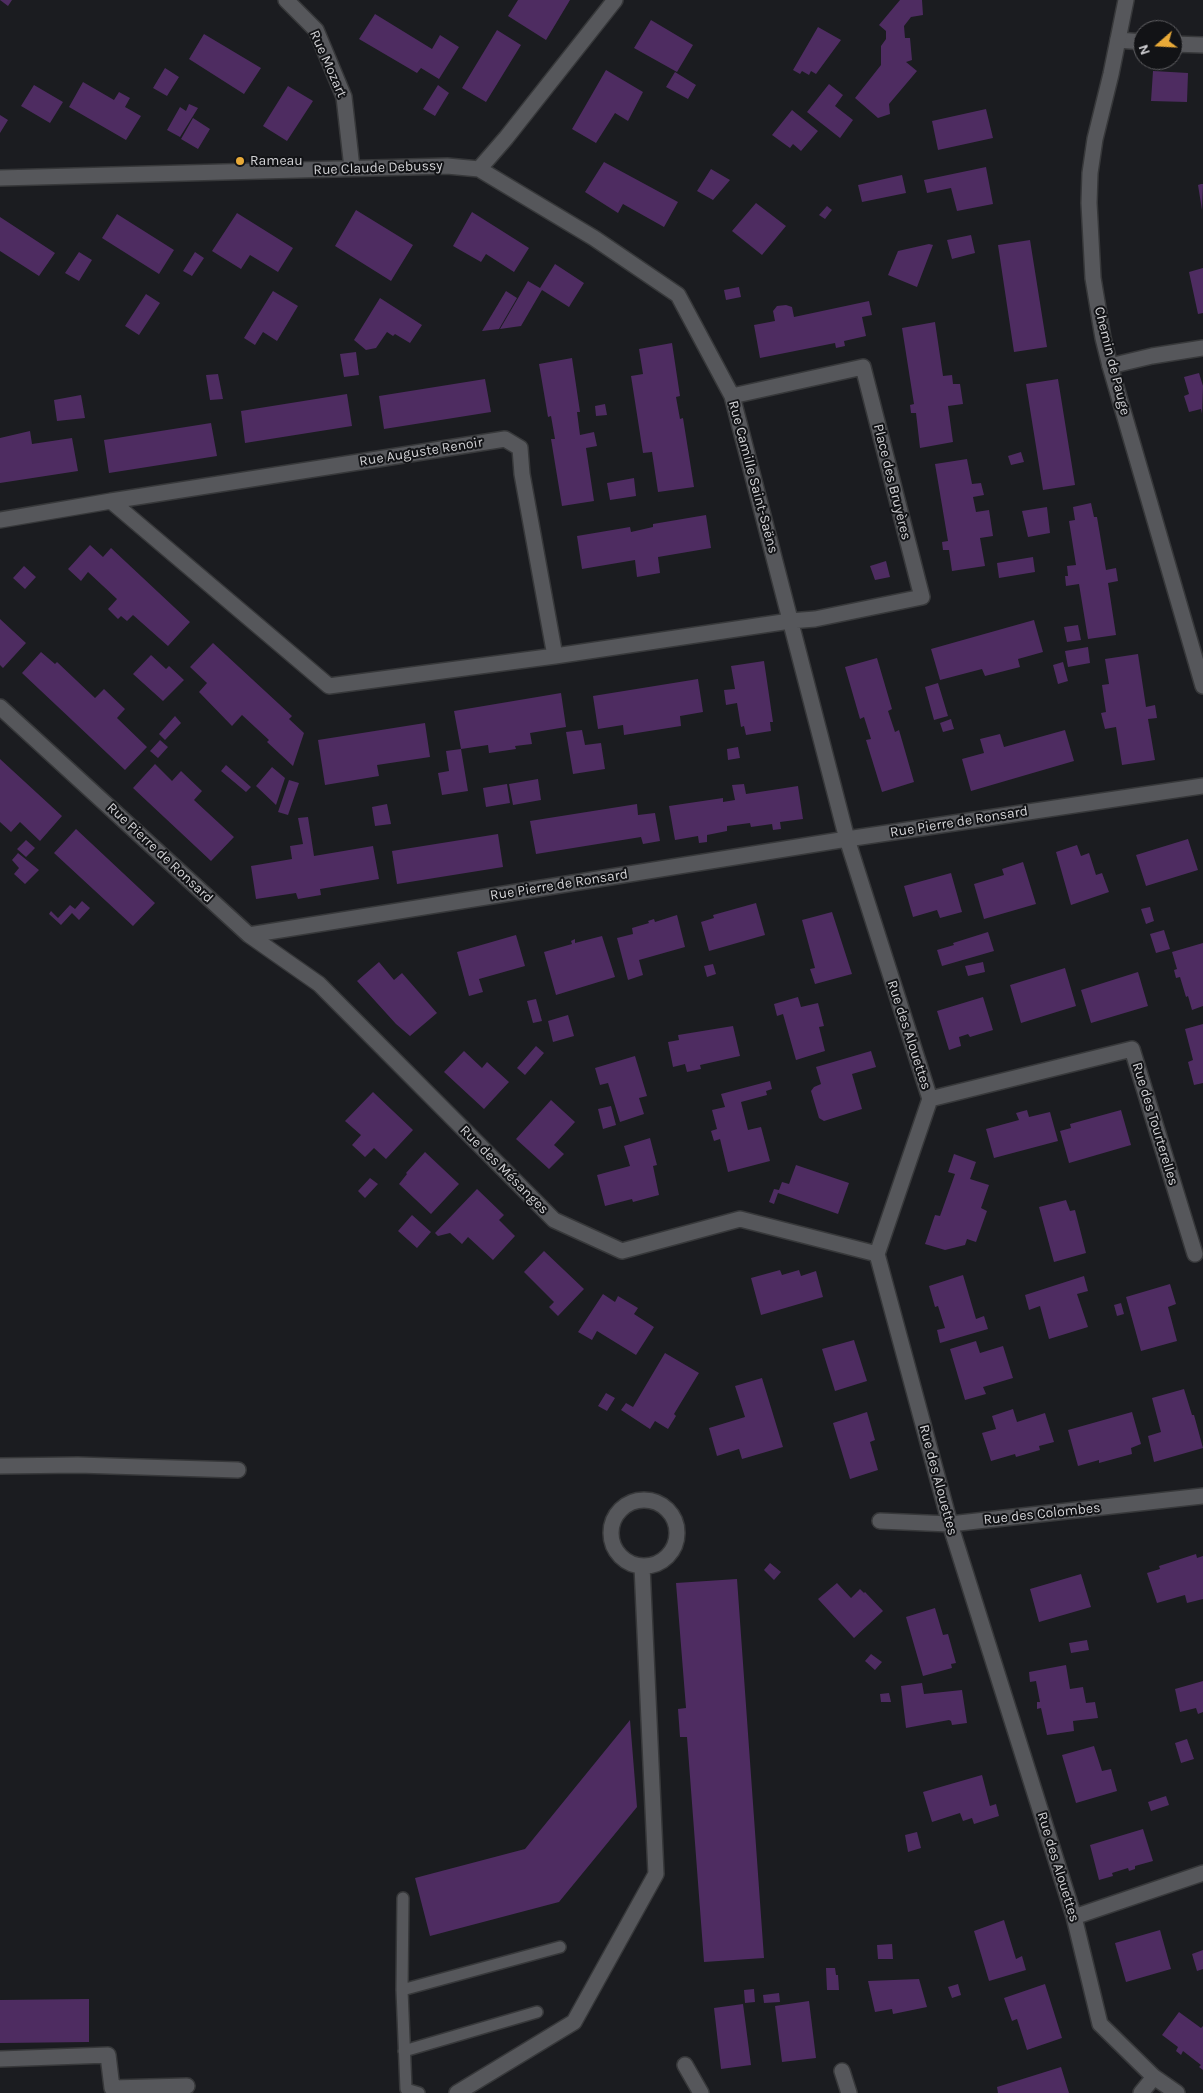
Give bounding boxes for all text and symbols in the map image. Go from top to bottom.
north arrow [1133,20,1183,70]
street label: Rue Mozart [306,28,350,100]
text: N [1135,42,1154,57]
place label: Rameau [250,153,303,169]
marker: Rameau [234,155,246,167]
street label: Rue Claude Debussy [313,157,443,179]
street label: Chemin de Pauge [1090,305,1134,417]
street label: Rue Camille Saint-Saëns [724,399,782,555]
street label: Place des Bruyères [869,422,915,542]
street label: Rue Auguste Renoir [358,434,484,470]
street label: Rue Pierre de Ronsard [103,799,217,907]
street label: Rue Pierre de Ronsard [889,803,1029,841]
street label: Rue Pierre de Ronsard [489,866,629,904]
street label: Rue des Alouettes [883,978,935,1092]
street label: Rue des Tourterelles [1128,1060,1182,1188]
street label: Rue des Mésanges [456,1122,552,1218]
street label: Rue des Alouettes [915,1423,961,1537]
street label: Rue des Colombes [983,1500,1101,1528]
street label: Rue des Alouettes [1033,1810,1083,1924]

